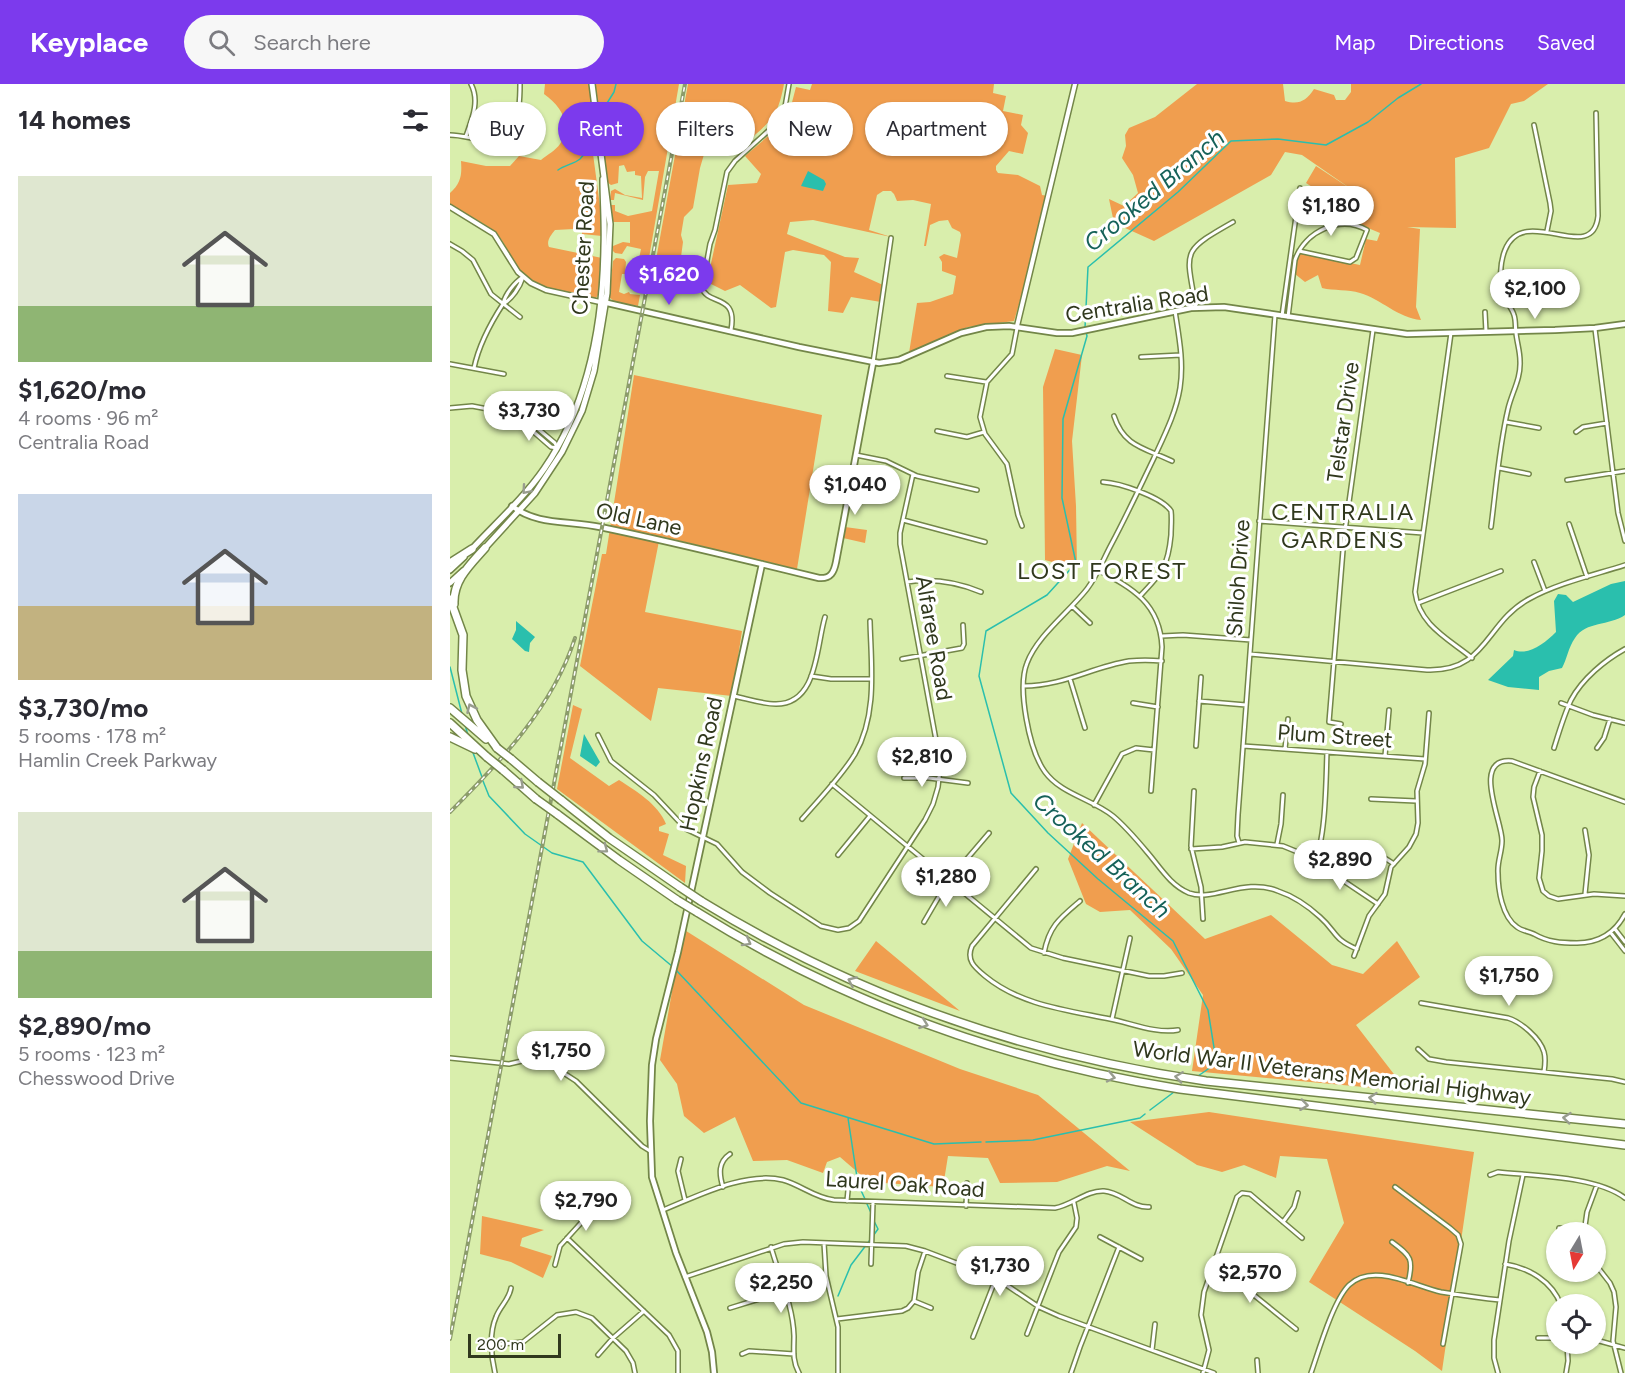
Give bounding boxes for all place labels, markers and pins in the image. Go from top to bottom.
pin: $1,180 [1282,186,1380,237]
pin: $1,620 [620,255,718,306]
pin: $2,100 [1486,269,1584,320]
pin: $3,730 [480,391,578,442]
pin: $1,040 [806,465,904,516]
pin: $2,810 [873,737,971,788]
pin: $2,890 [1291,840,1389,891]
pin: $1,280 [897,857,995,908]
pin: $1,750 [1460,956,1558,1007]
pin: $1,750 [512,1031,610,1082]
pin: $2,790 [537,1181,635,1232]
pin: $1,730 [951,1246,1049,1297]
pin: $2,570 [1201,1253,1299,1304]
pin: $2,250 [732,1263,830,1314]

